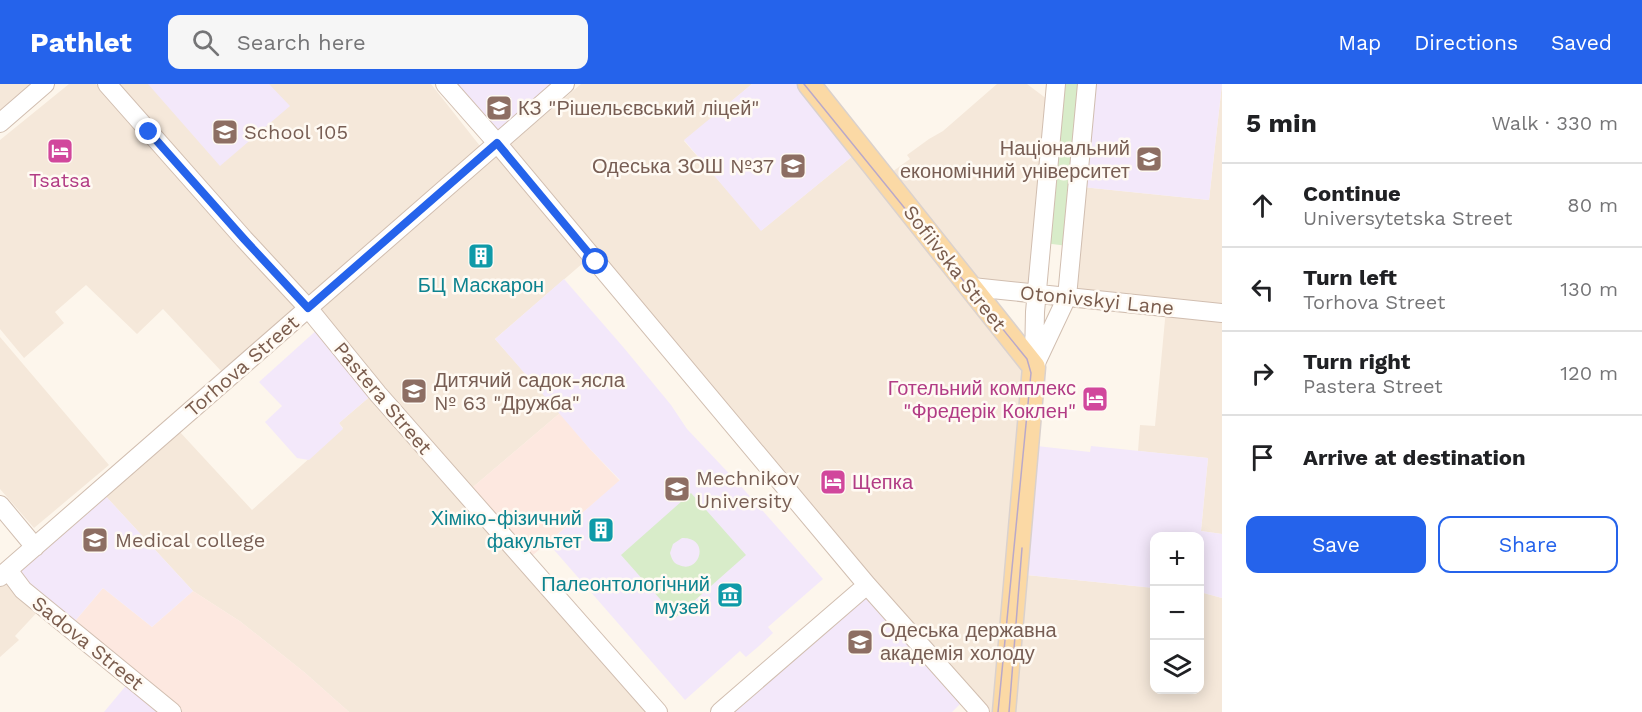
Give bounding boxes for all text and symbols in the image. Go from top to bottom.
search box [168,15,588,69]
text: Pathlet [30,26,132,59]
icon: search [189,26,222,59]
text: Search here [237,30,366,55]
text: Map [1338,30,1381,55]
text: Directions [1414,30,1518,55]
text: Saved [1551,30,1612,55]
school or university icon: КЗ "Рішельєвський ліцей" [484,93,514,123]
place label: КЗ "Рішельєвський ліцей" [518,96,759,120]
text: 5 min [1246,108,1317,138]
text: Walk · 330 m [1491,111,1618,135]
school or university icon: School 105 [210,117,240,147]
route end [135,118,161,144]
place label: School 105 [244,120,348,144]
hotel icon: Tsatsa [45,136,75,166]
place label: Національний економічний університет [900,136,1130,183]
school or university icon: Національний економічний університет [1134,144,1164,174]
school or university icon: Одеська ЗОШ №37 [778,151,808,181]
place label: Одеська ЗОШ №37 [592,154,774,178]
place label: Tsatsa [29,168,91,192]
text: Continue [1303,181,1401,206]
icon: ahead [1246,189,1279,222]
text: 80 m [1567,193,1618,217]
street label: Sofiivska Street [898,200,1012,336]
text: Universytetska Street [1303,206,1512,230]
building icon: БЦ Маскарон [466,241,496,271]
route start [582,248,608,274]
text: Turn left [1303,265,1397,290]
place label: БЦ Маскарон [418,273,544,297]
icon: left [1246,273,1279,306]
text: 130 m [1560,277,1618,301]
street label: Otonivskyi Lane [1019,280,1175,320]
text: Torhova Street [1303,290,1445,314]
street label: Torhova Street [180,310,304,422]
street label: Pastera Street [329,337,437,460]
text: Turn right [1303,349,1410,374]
icon: right [1246,357,1279,390]
text: 120 m [1560,361,1618,385]
place label: Дитячий садок-ясла № 63 "Дружба" [434,368,626,415]
text: Pastera Street [1303,374,1443,398]
school or university icon: Дитячий садок-ясла № 63 "Дружба" [399,376,429,406]
place label: Готельний комплекс "Фредерік Коклен" [888,376,1076,423]
hotel icon: Готельний комплекс "Фредерік Коклен" [1080,384,1110,414]
icon: arrive [1246,441,1279,474]
text: Arrive at destination [1303,445,1526,470]
place label: Mechnikov University [696,466,800,513]
hotel icon: Щепка [818,467,848,497]
place label: Щепка [852,470,914,494]
school or university icon: Mechnikov University [662,474,692,504]
place label: Хіміко-фізичний факультет [431,506,582,553]
building icon: Хіміко-фізичний факультет [586,515,616,545]
button: Save [1246,516,1426,573]
button: Share [1438,516,1618,573]
school or university icon: Medical college [80,525,110,555]
place label: Medical college [115,528,265,552]
map controls [1150,532,1204,694]
button: + [1150,532,1204,586]
place label: Палеонтологічний музей [541,572,710,619]
museum icon: Палеонтологічний музей [715,580,745,610]
button: − [1150,586,1204,640]
street label: Sadova Street [27,591,149,696]
place label: Одеська державна академія холоду [880,618,1058,665]
school or university icon: Одеська державна академія холоду [845,627,875,657]
button: layers [1150,640,1204,694]

